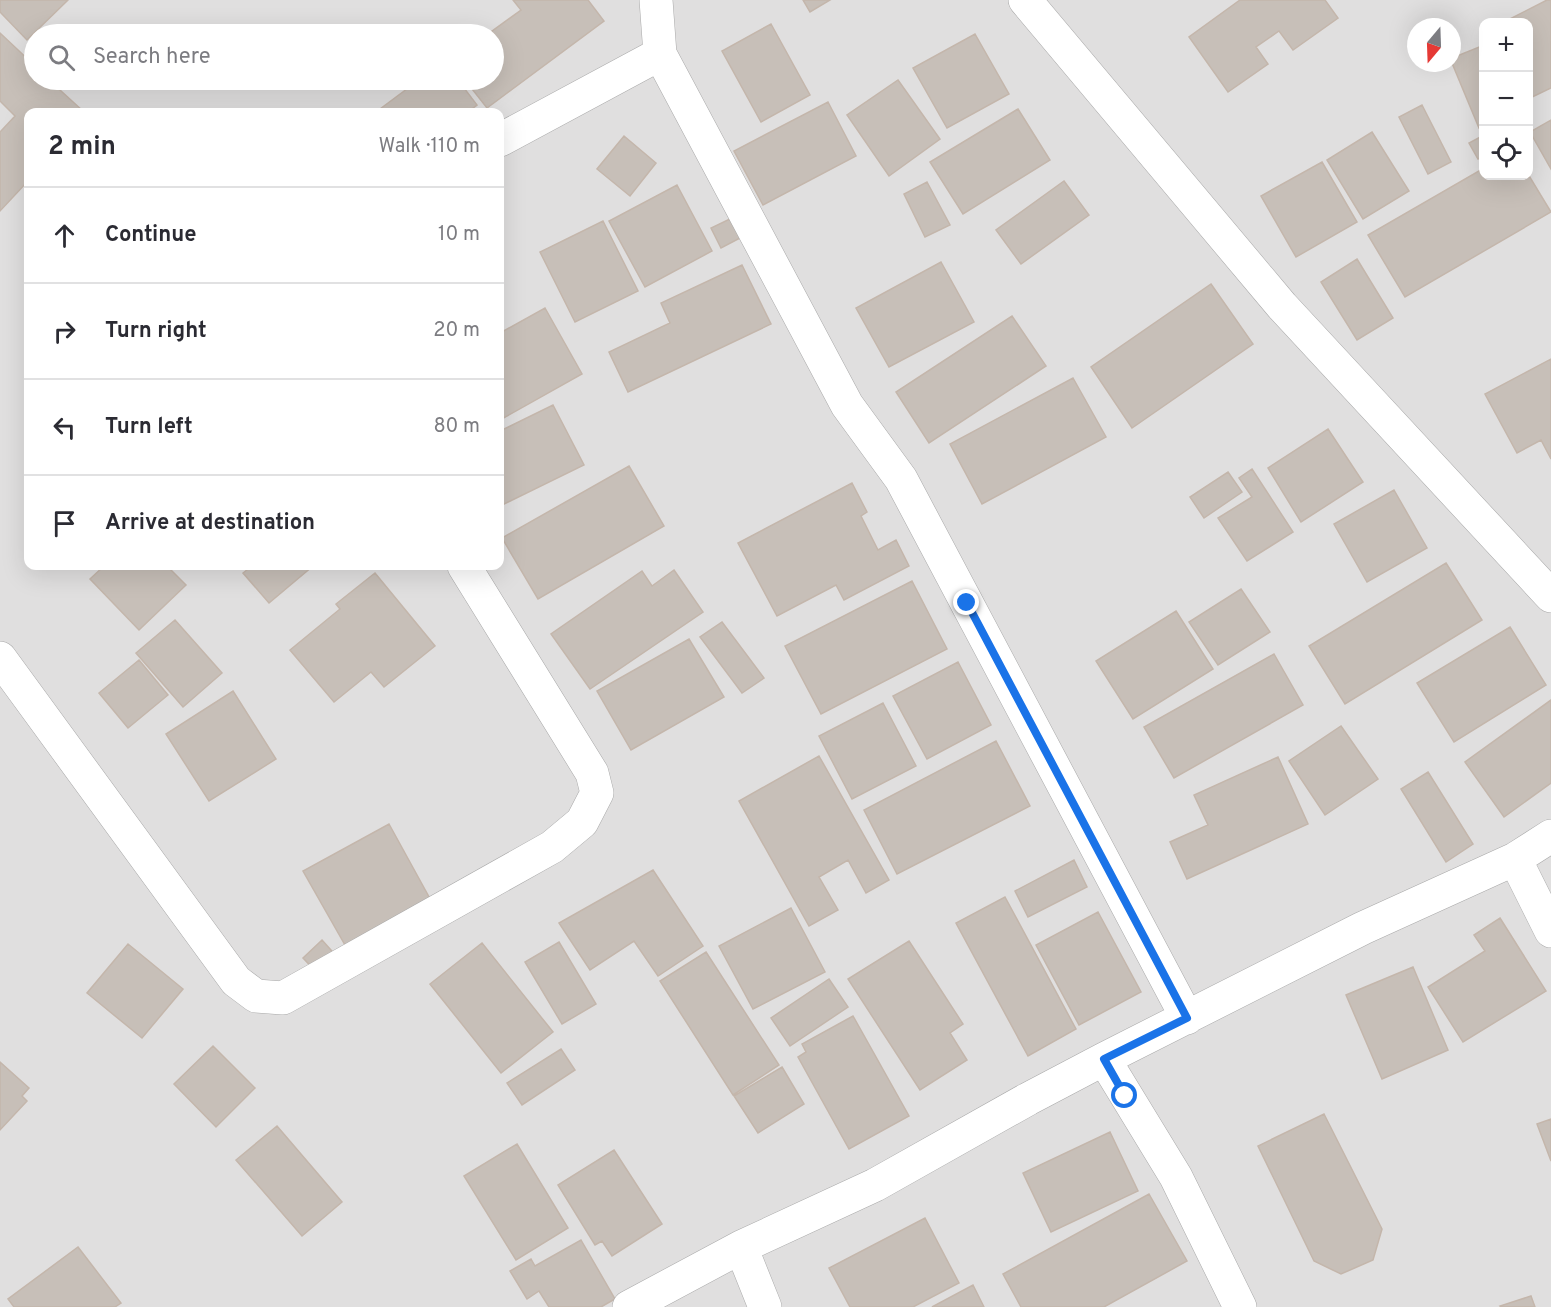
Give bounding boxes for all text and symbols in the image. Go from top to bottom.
north arrow [1407,18,1461,72]
map controls [1479,18,1533,180]
button: + [1479,18,1533,72]
search box [24,24,504,90]
icon: search [45,41,78,74]
text: Search here [93,44,211,71]
button: − [1479,72,1533,126]
button: locate [1479,126,1533,180]
text: 2 min [48,131,116,164]
text: Walk · 110 m [379,134,480,160]
icon: ahead [48,219,81,252]
text: Continue [105,222,196,249]
text: 10 m [438,222,480,248]
icon: right [48,315,81,348]
text: Turn right [105,318,207,345]
text: 20 m [433,318,480,344]
icon: left [48,411,81,444]
text: Turn left [105,414,193,441]
text: 80 m [434,414,480,440]
icon: arrive [48,507,81,540]
text: Arrive at destination [105,510,315,537]
route end [953,589,979,615]
route start [1111,1082,1137,1108]

